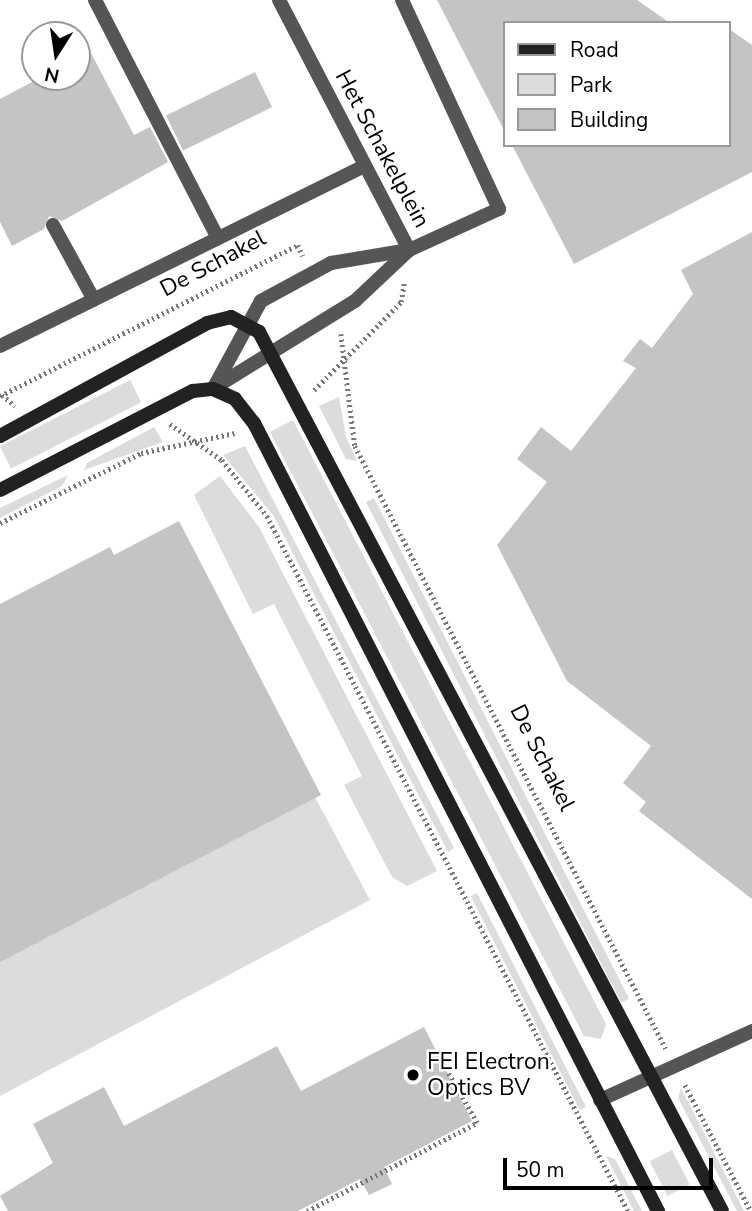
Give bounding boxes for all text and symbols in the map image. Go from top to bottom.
north arrow [21,21,91,91]
legend [504,21,731,147]
text: Road [570,36,619,64]
text: N [42,60,62,89]
street label: Het Schakelplein [329,65,435,233]
text: Park [570,71,612,99]
text: Building [570,106,648,134]
street label: De Schakel [156,225,270,303]
street label: De Schakel [503,700,581,816]
place label: FEI Electron Optics BV [427,1048,550,1102]
marker: FEI Electron Optics BV [405,1067,421,1083]
scale bar [507,1144,717,1188]
text: 50 m [516,1156,565,1184]

